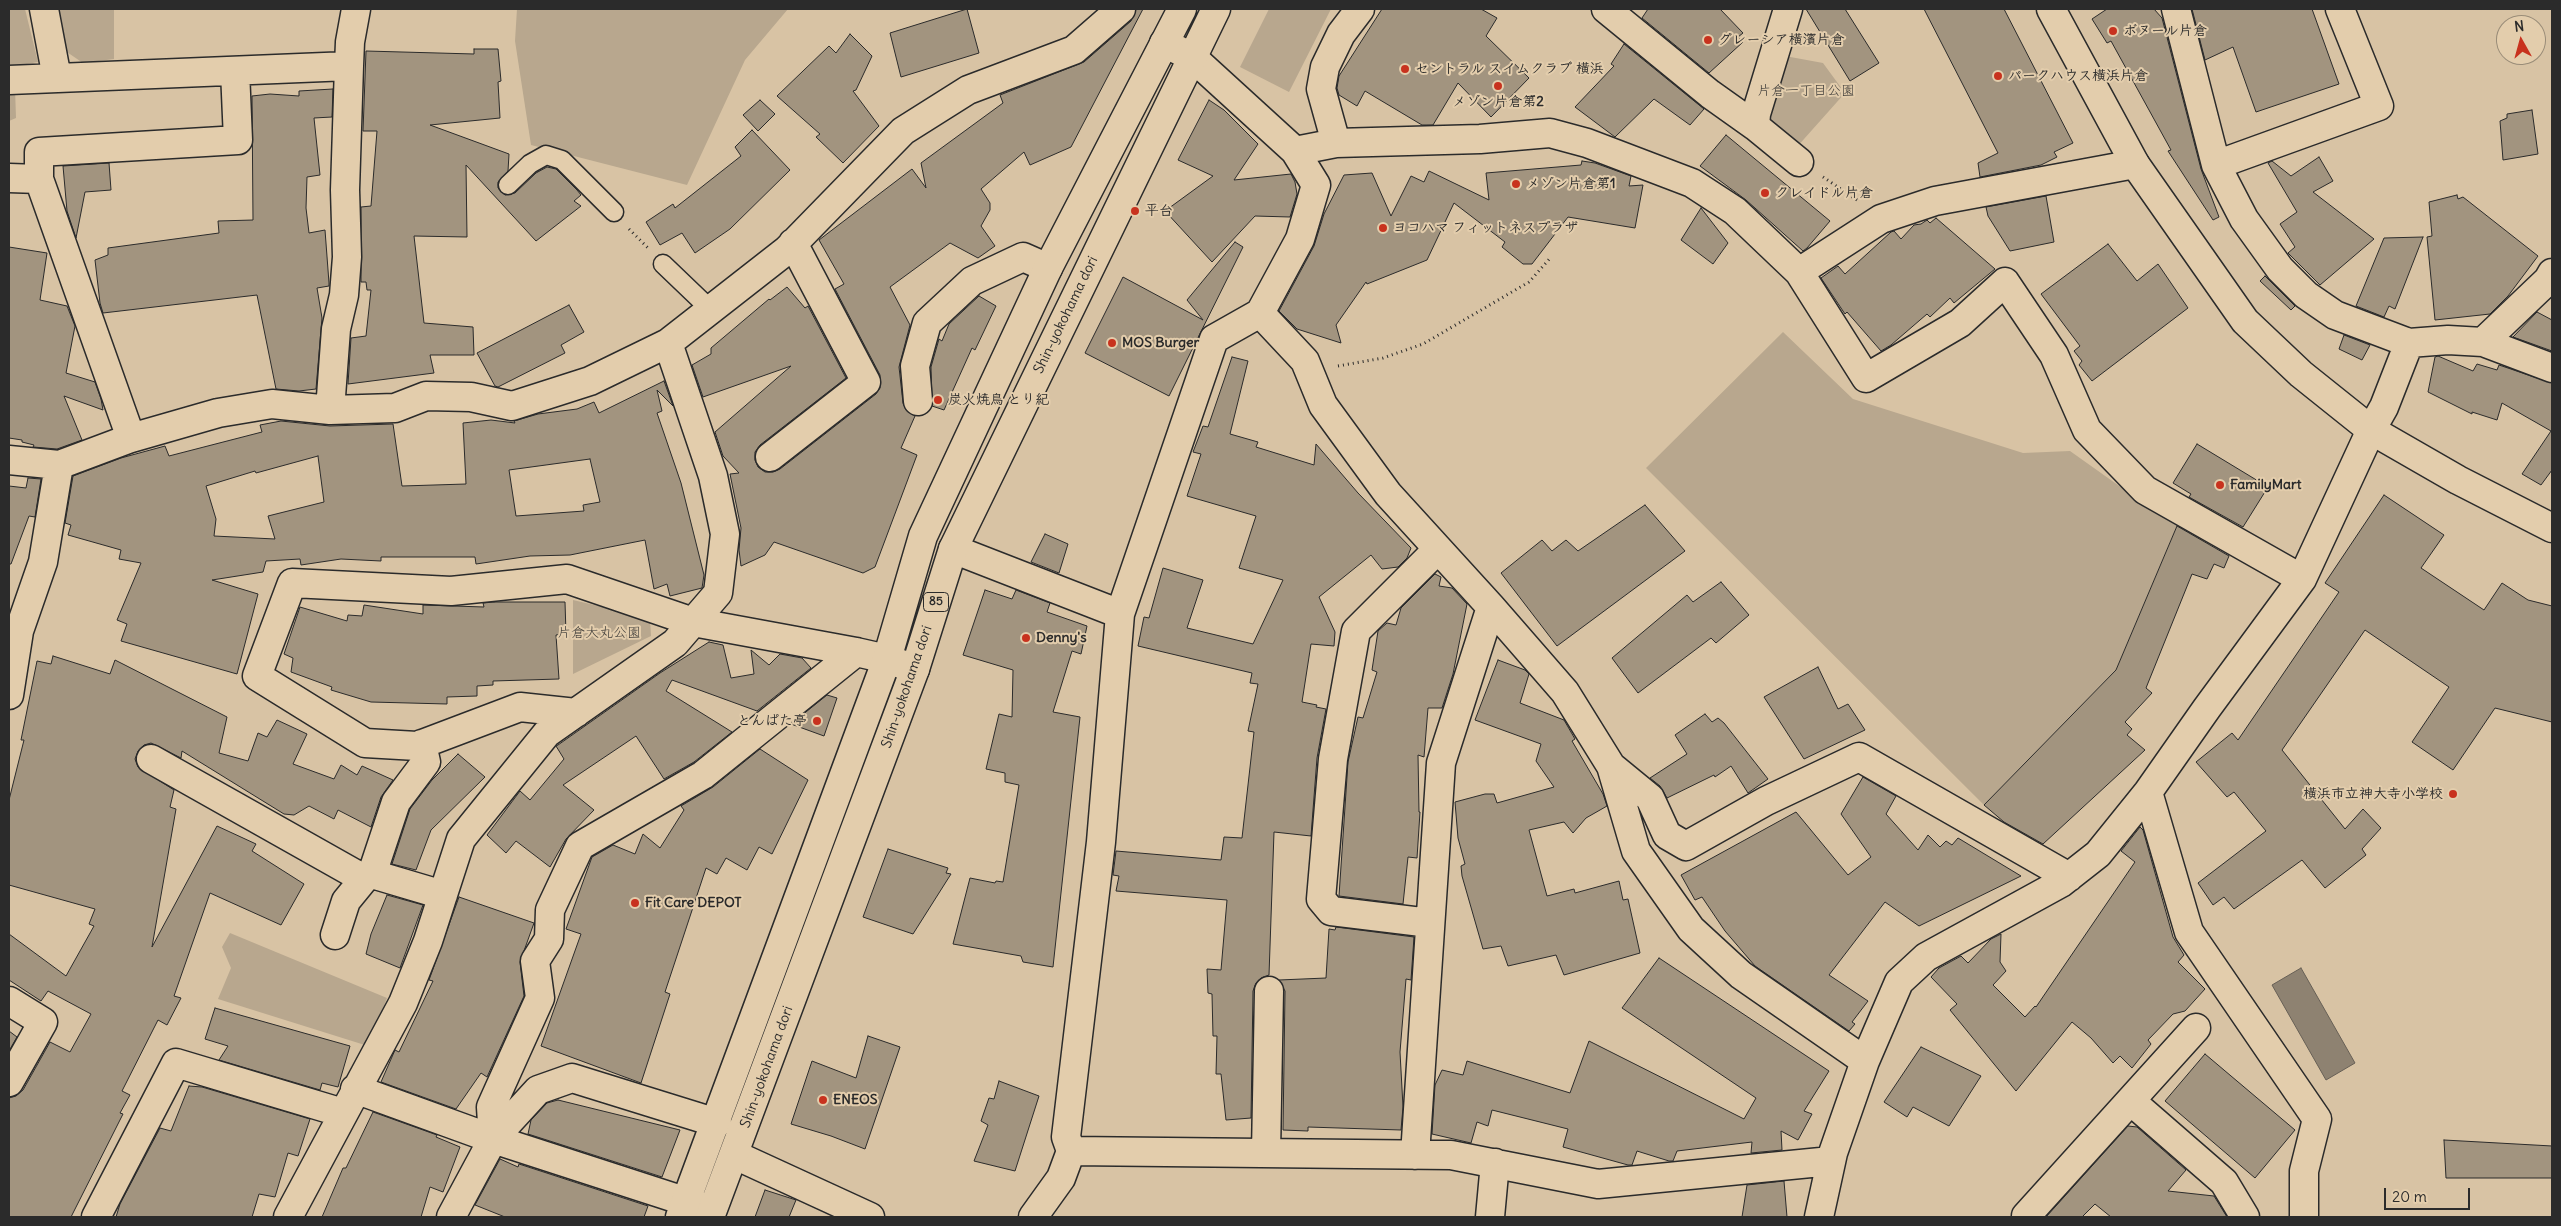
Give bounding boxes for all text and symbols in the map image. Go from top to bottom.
north arrow [2496,15,2546,65]
text: N [2513,17,2525,36]
place label: ボヌール片倉 [2123,23,2207,39]
marker: ボヌール片倉 [2107,25,2119,37]
place label: グレーシア横濱片倉 [1718,32,1845,48]
marker: グレーシア横濱片倉 [1702,34,1714,46]
place label: セントラル スイムクラブ 横浜 [1415,61,1604,77]
marker: セントラル スイムクラブ 横浜 [1399,63,1411,75]
place label: パークハウス横浜片倉 [2008,68,2148,84]
marker: パークハウス横浜片倉 [1992,70,2004,82]
marker: メゾン片倉第2 [1492,80,1504,92]
park label: 片倉一丁目公園 [1757,83,1855,99]
place label: メゾン片倉第2 [1452,94,1544,110]
place label: メゾン片倉第1 [1526,176,1616,192]
marker: メゾン片倉第1 [1510,178,1522,190]
place label: クレイドル片倉 [1775,185,1873,201]
marker: クレイドル片倉 [1759,187,1771,199]
place label: 平台 [1145,203,1173,219]
marker: 平台 [1129,205,1141,217]
place label: ヨコハマ フィットネスプラザ [1393,220,1578,236]
marker: ヨコハマ フィットネスプラザ [1377,222,1389,234]
street label: Shin-yokohama dori [1030,254,1102,376]
place label: MOS Burger [1122,335,1199,351]
marker: MOS Burger [1106,337,1118,349]
place label: 炭火焼鳥 とり紀 [948,392,1049,408]
marker: 炭火焼鳥 とり紀 [932,394,944,406]
place label: FamilyMart [2230,477,2301,493]
marker: FamilyMart [2214,479,2226,491]
road number: 85 [924,592,948,612]
street label: Shin-yokohama dori [878,624,936,750]
park label: 片倉大丸公園 [557,625,641,641]
place label: Denny's [1036,630,1087,646]
marker: Denny's [1020,632,1032,644]
place label: とんぱた亭 [737,713,807,729]
marker: とんぱた亭 [811,715,823,727]
place label: 横浜市立神大寺小学校 [2303,786,2443,802]
marker: 横浜市立神大寺小学校 [2447,788,2459,800]
place label: Fit Care DEPOT [645,895,742,911]
marker: Fit Care DEPOT [629,897,641,909]
street label: Shin-yokohama dori [737,1004,797,1130]
place label: ENEOS [833,1092,878,1108]
marker: ENEOS [817,1094,829,1106]
scale bar [2386,1178,2472,1210]
text: 20 m [2392,1187,2427,1206]

